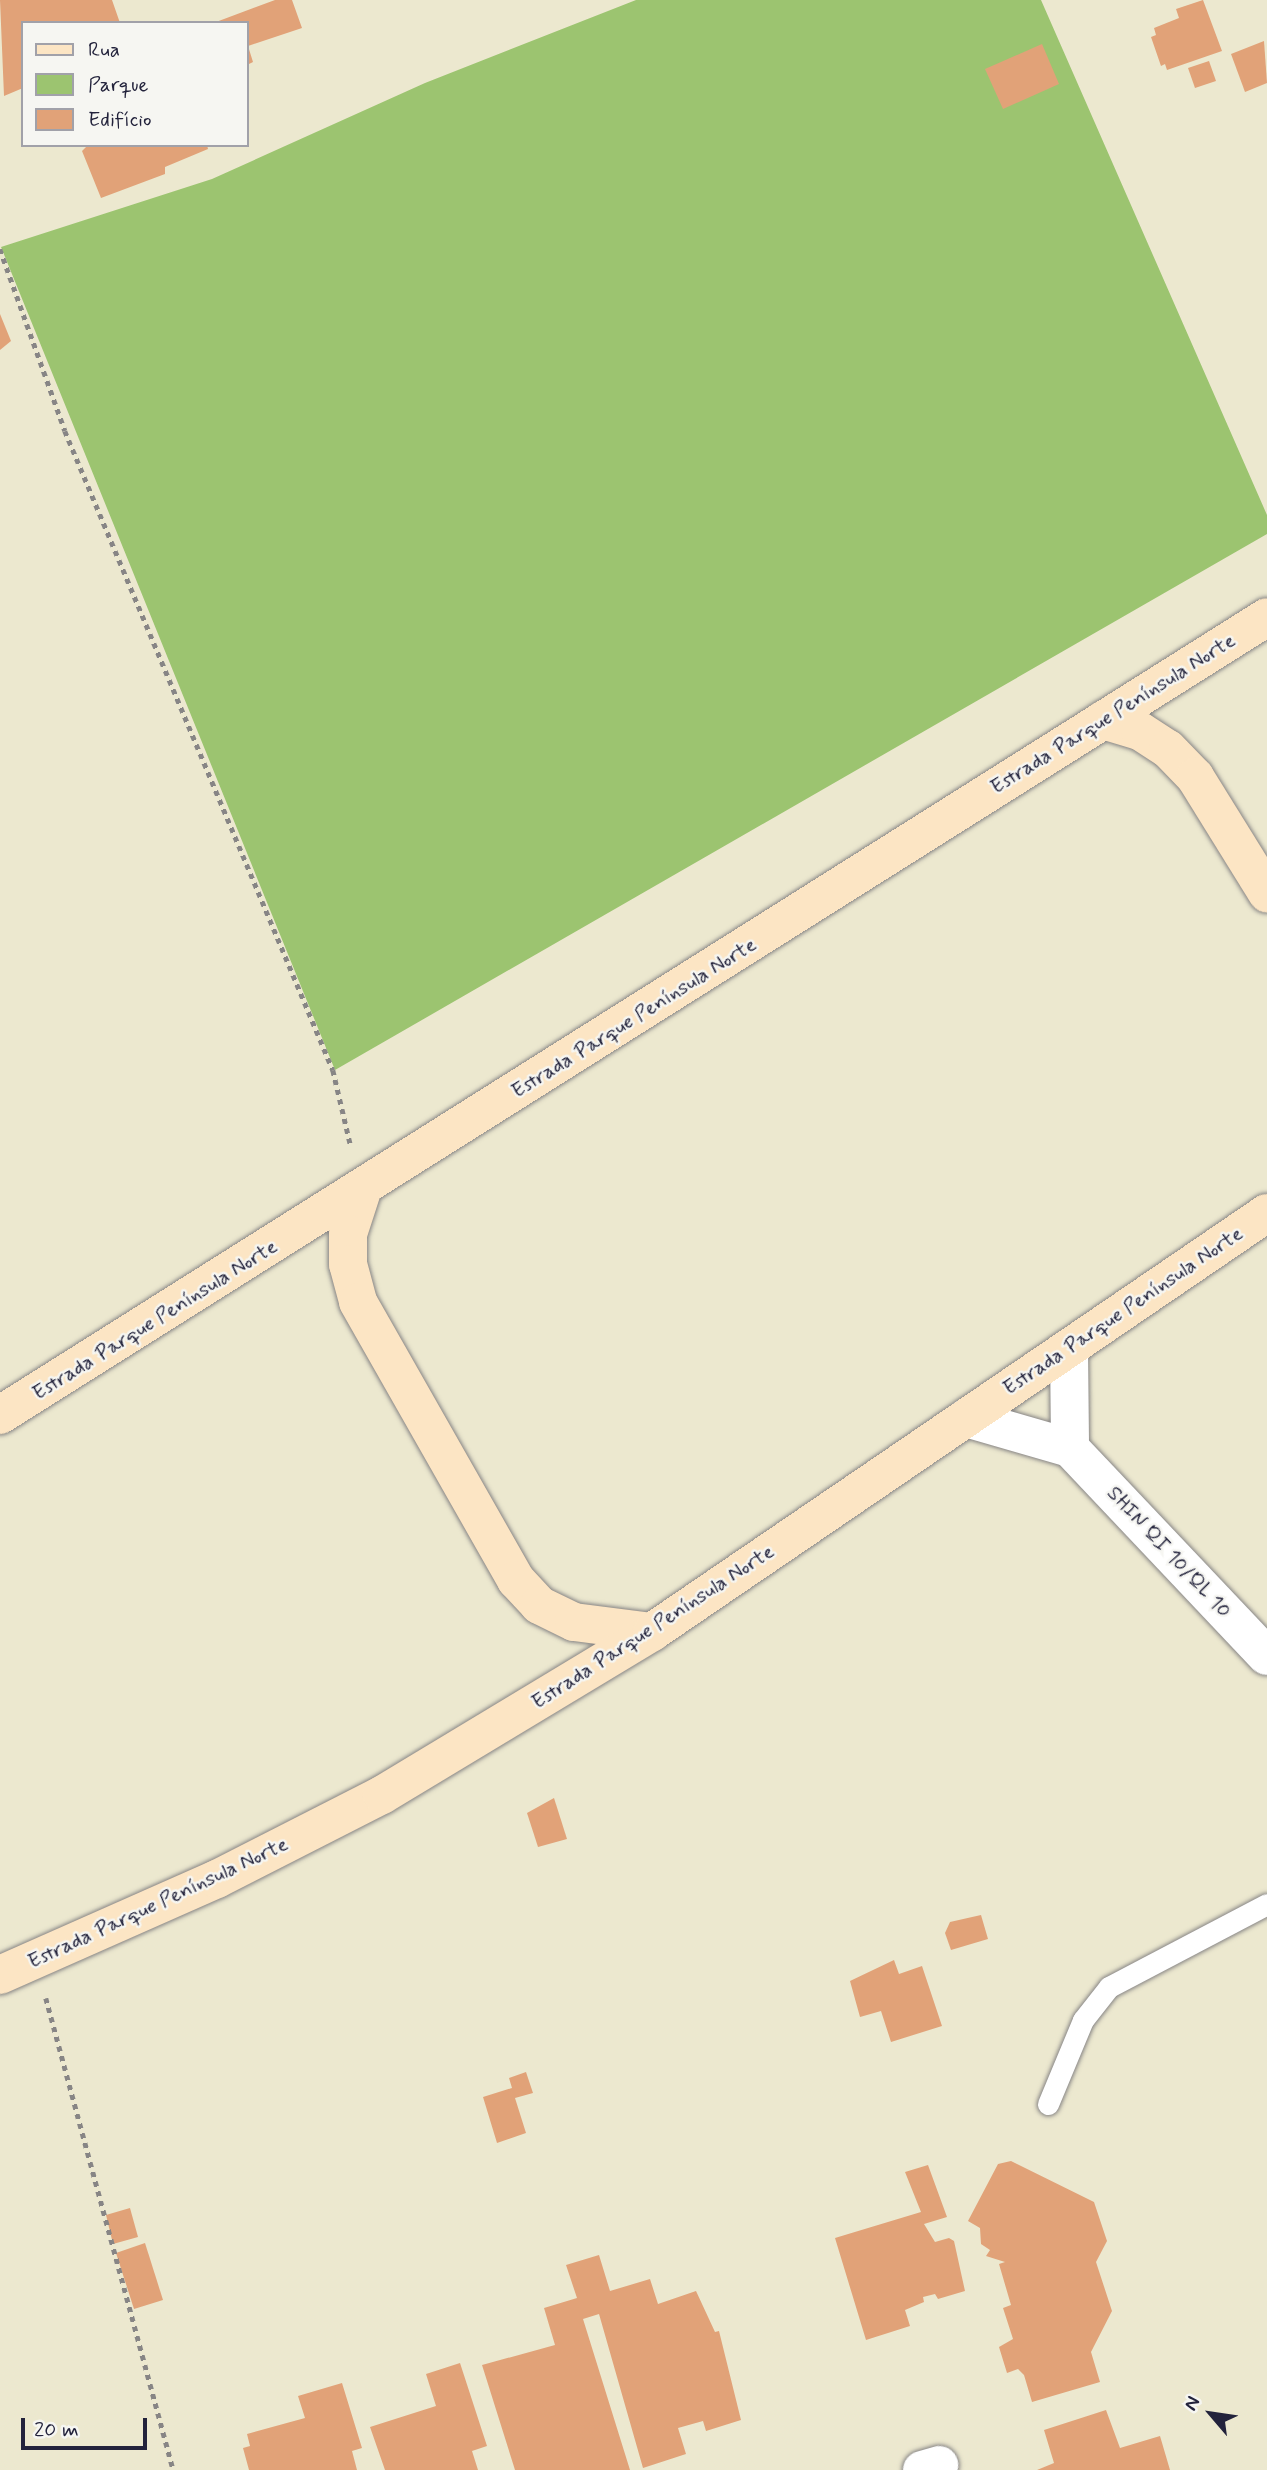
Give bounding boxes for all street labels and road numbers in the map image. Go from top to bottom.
street label: Estrada Parque Península Norte [989,630,1237,798]
street label: Estrada Parque Península Norte [510,934,758,1102]
street label: Estrada Parque Península Norte [1001,1223,1245,1399]
street label: Estrada Parque Península Norte [31,1236,279,1404]
street label: SHIN QI 10/QL 10 [1102,1481,1236,1623]
street label: Estrada Parque Península Norte [530,1541,776,1713]
street label: Estrada Parque Península Norte [27,1833,289,1973]

